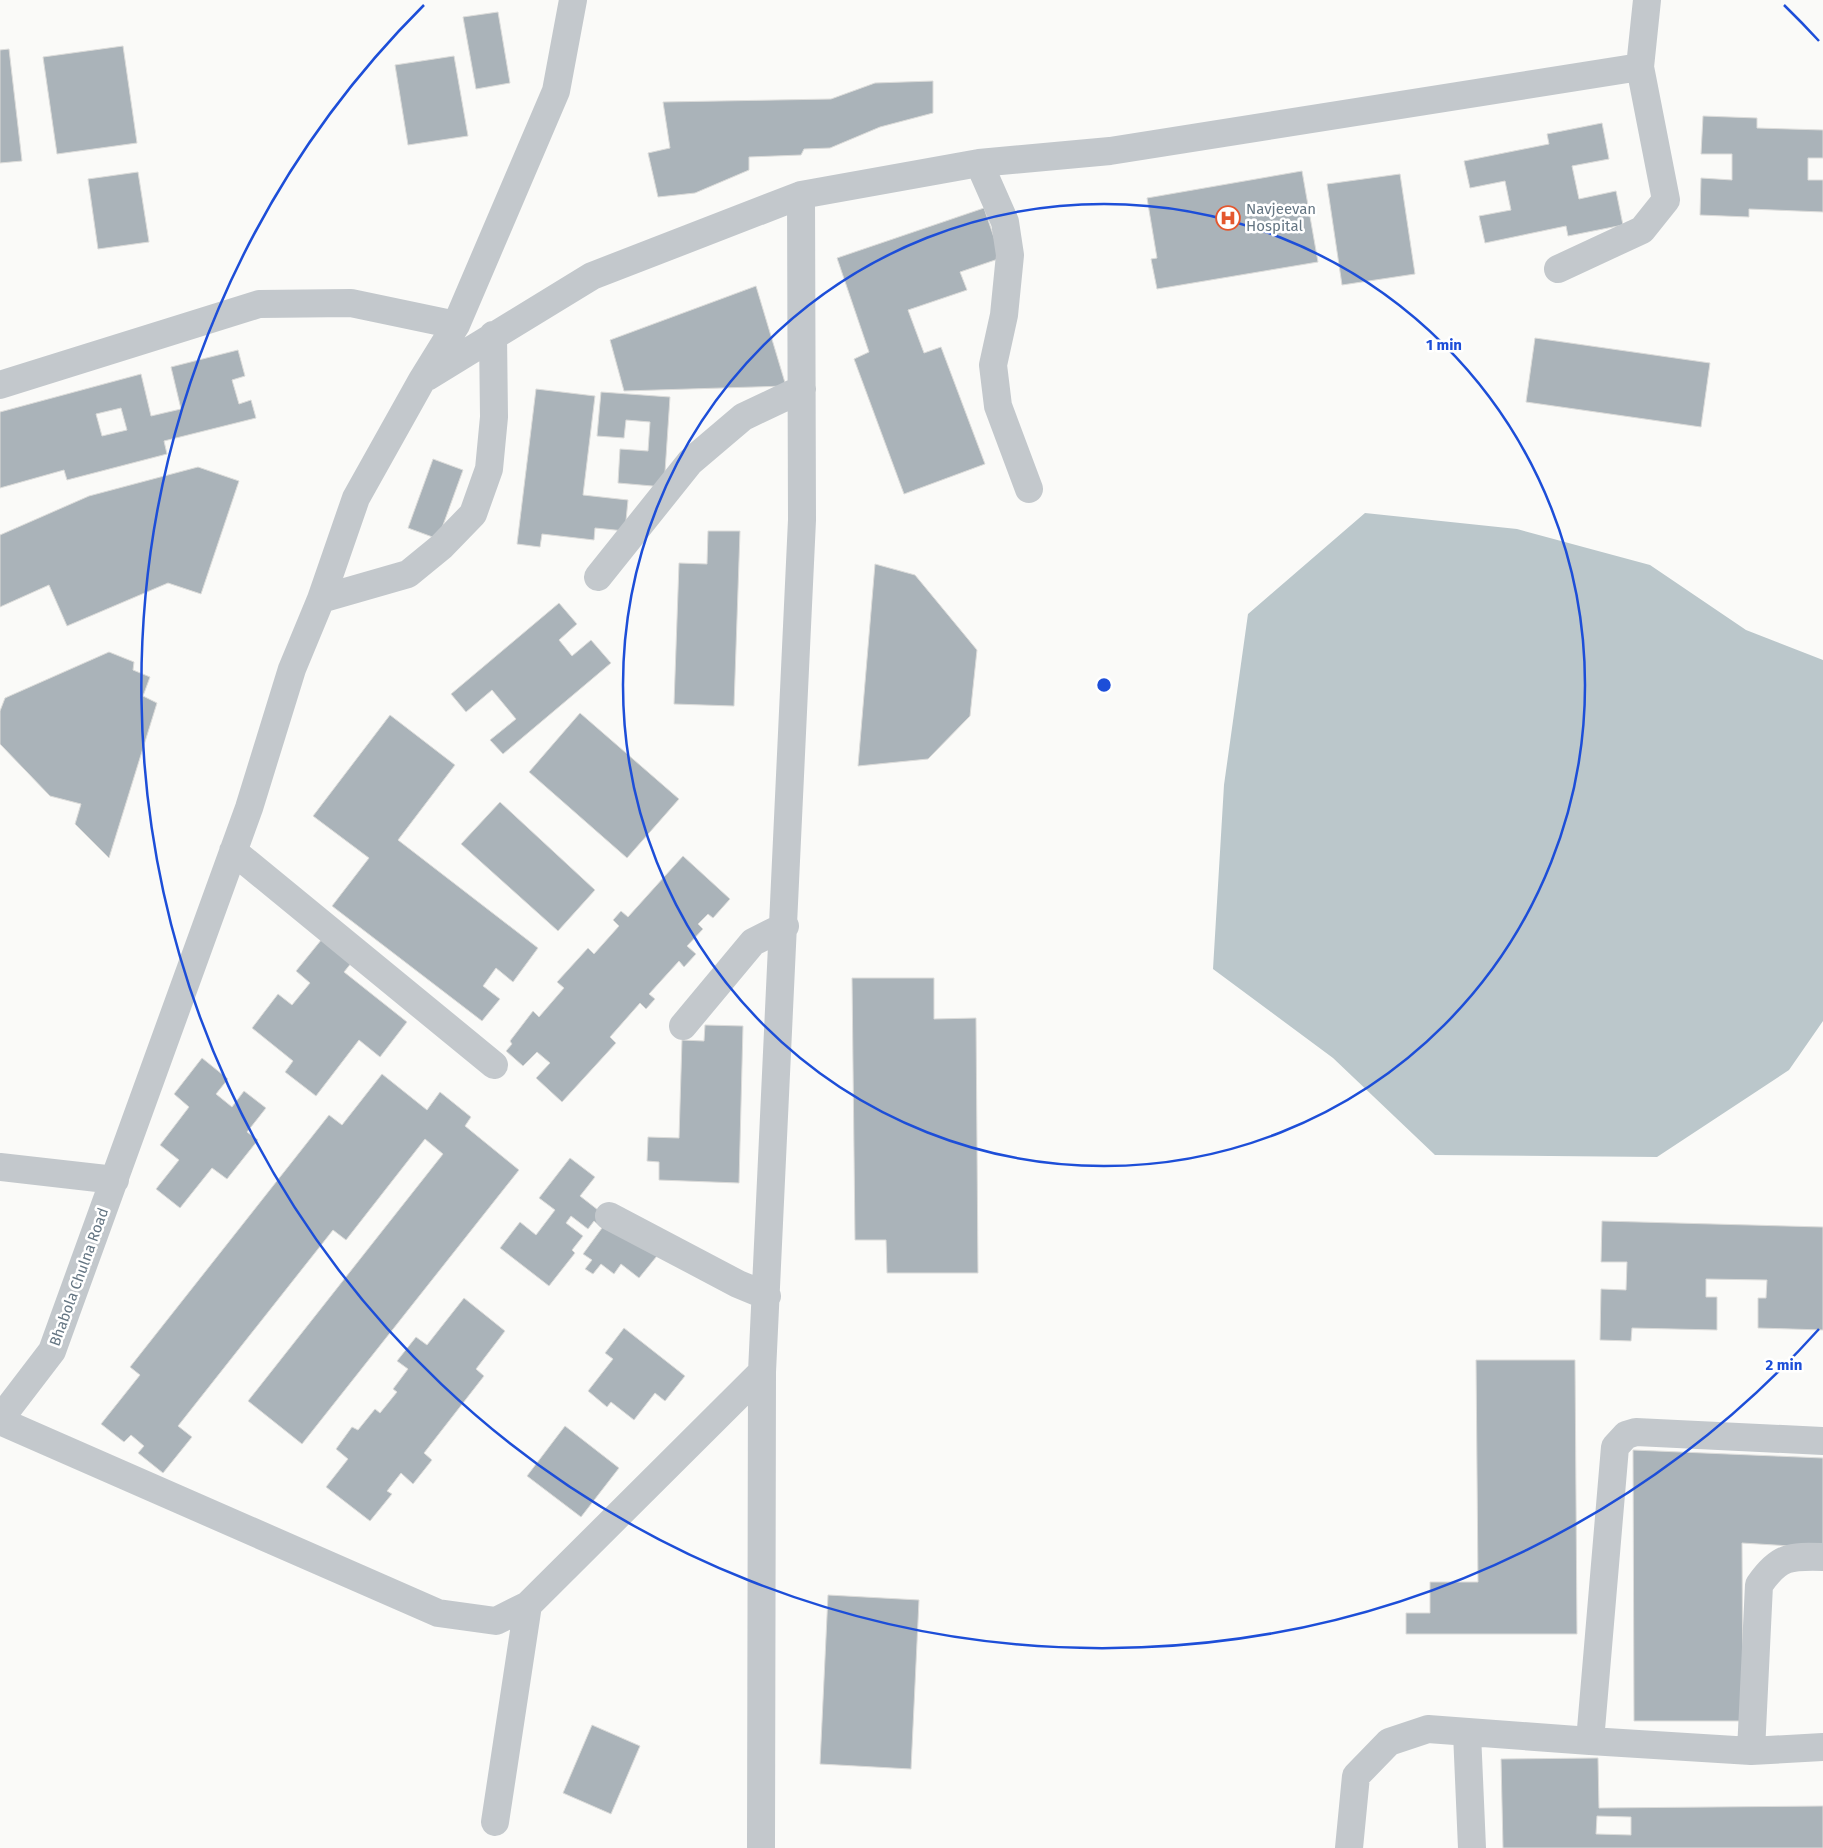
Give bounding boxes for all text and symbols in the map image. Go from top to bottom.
place label: Navjeevan Hospital [1246,200,1316,235]
hospital icon: Navjeevan Hospital [1215,205,1241,231]
text: 1 min [1426,336,1462,354]
centre of rings [1095,676,1113,694]
street label: Bhabola Chulna Road [46,1205,112,1349]
text: 2 min [1766,1356,1802,1374]

